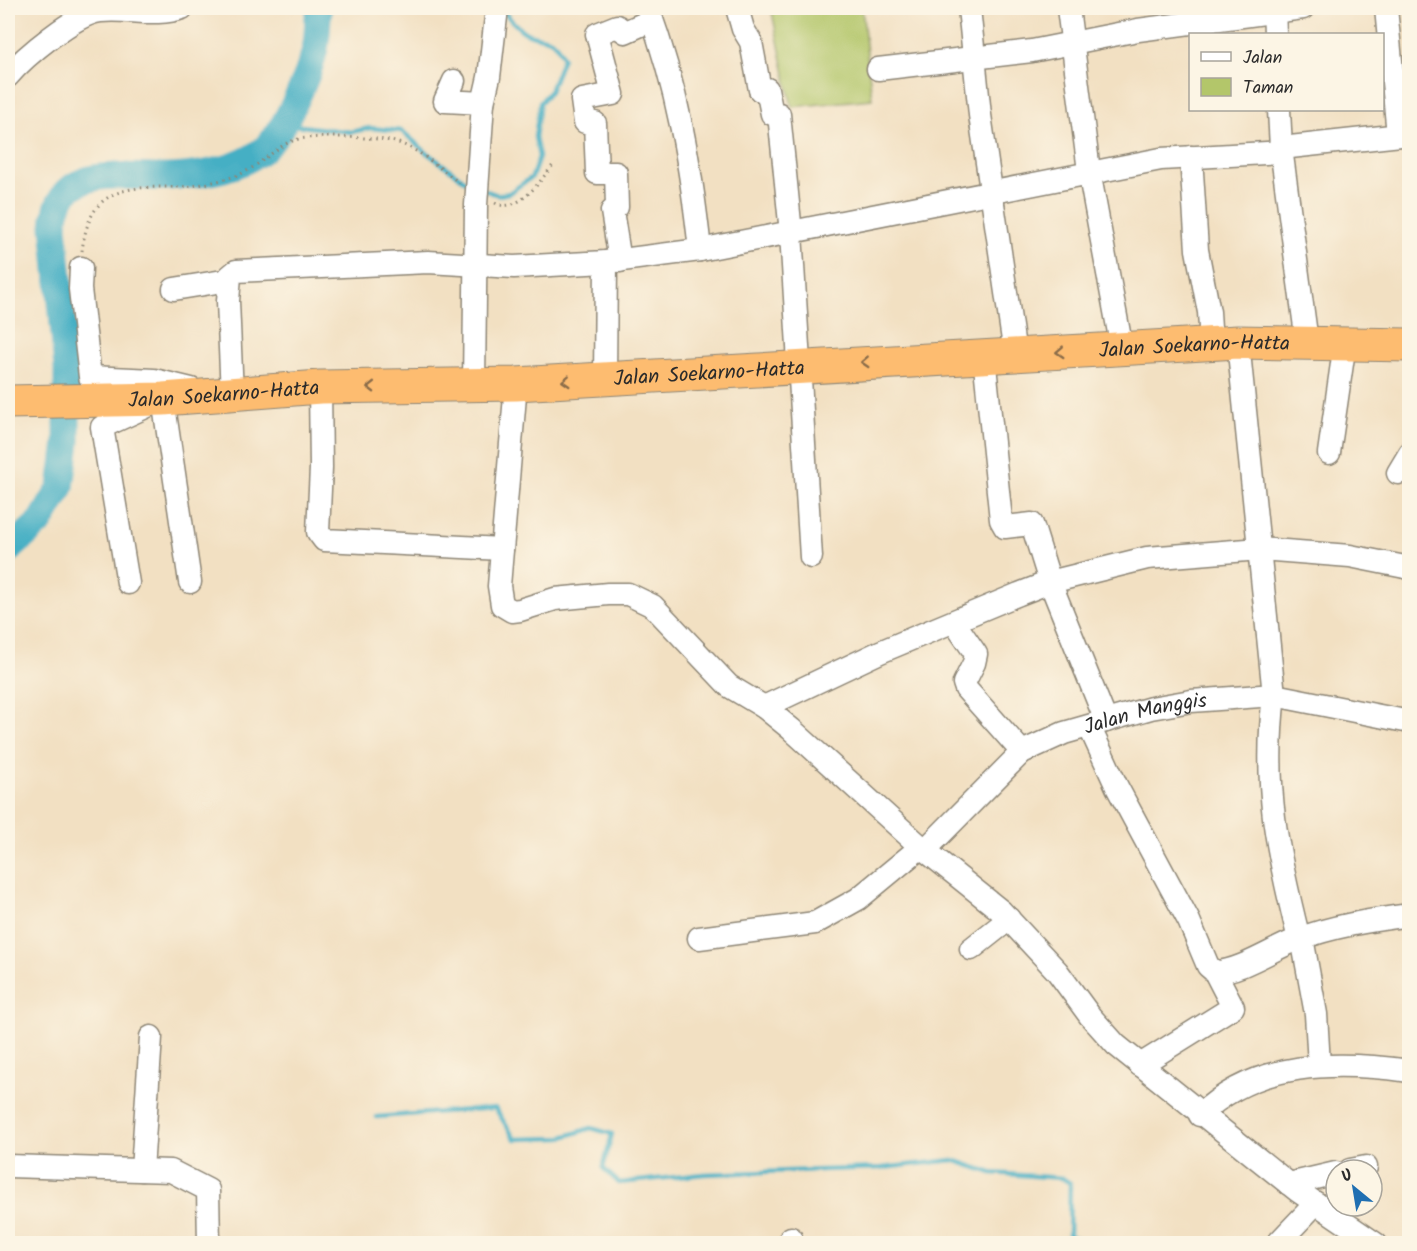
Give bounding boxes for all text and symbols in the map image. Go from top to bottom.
legend [1189,33,1384,111]
text: Jalan [1243,44,1282,73]
text: Taman [1243,74,1293,103]
street label: Jalan Soekarno-Hatta [1098,327,1290,368]
one-way arrow [1055,345,1064,358]
street label: Jalan Soekarno-Hatta [613,352,806,396]
one-way arrow [861,356,870,369]
street label: Jalan Soekarno-Hatta [128,372,321,418]
one-way arrow [561,374,570,387]
one-way arrow [366,380,375,393]
street label: Jalan Manggis [1080,685,1208,744]
north arrow [1324,1158,1384,1218]
text: U [1337,1163,1358,1190]

